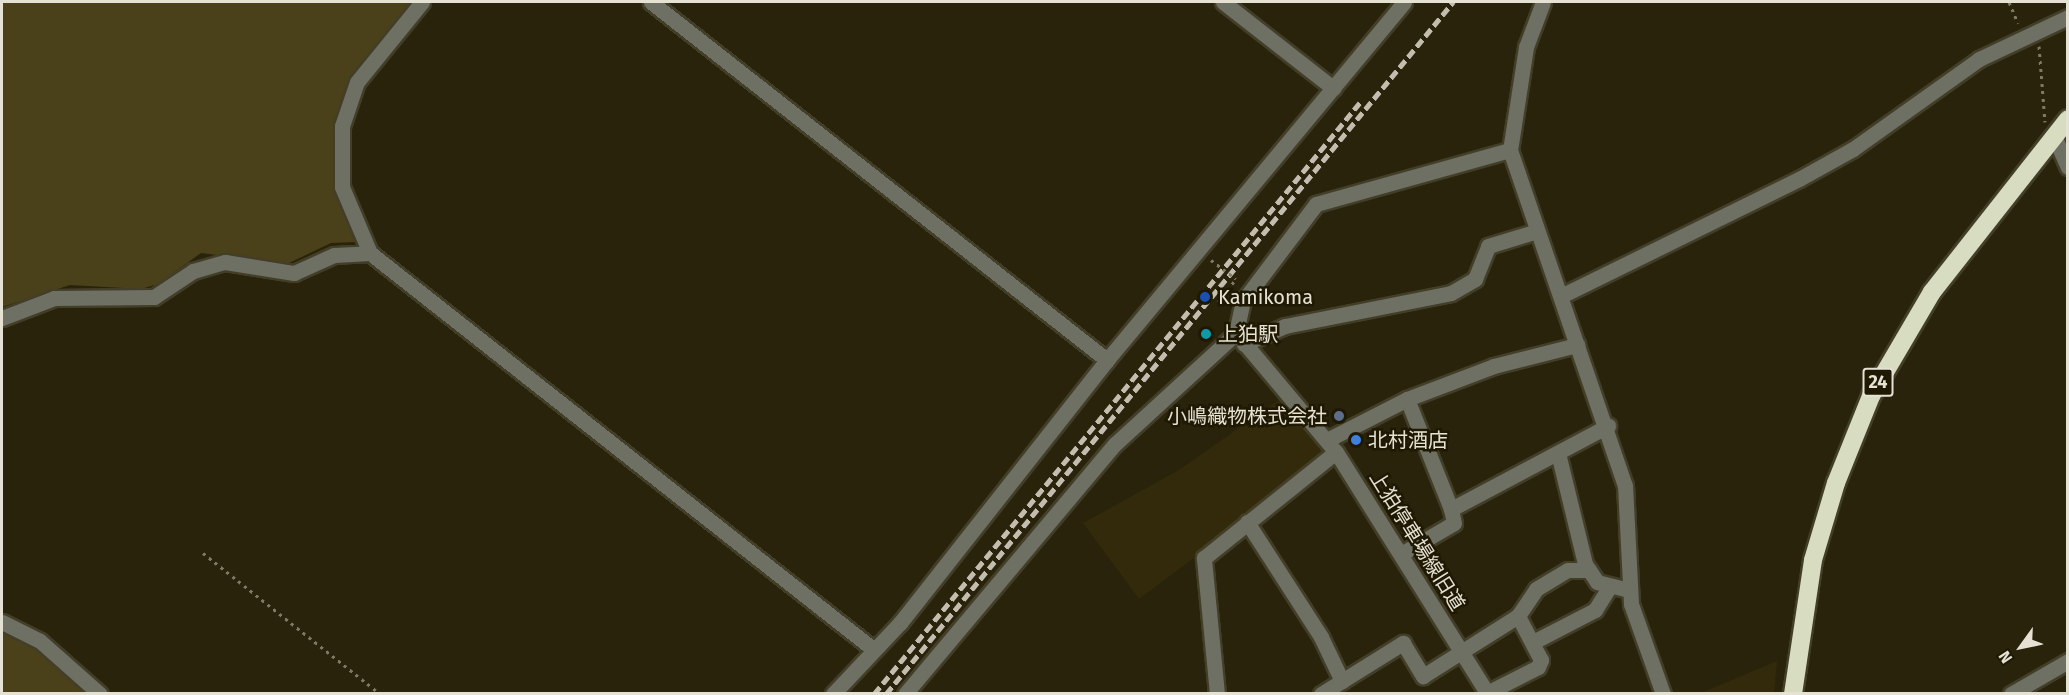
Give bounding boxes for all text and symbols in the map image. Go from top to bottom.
place label: Kamikoma [1218,285,1313,309]
marker: Kamikoma [1196,288,1214,306]
place label: 上狛駅 [1218,322,1278,346]
marker: 上狛駅 [1199,327,1213,341]
road number: 24 [1862,367,1894,397]
place label: 小嶋織物株式会社 [1167,404,1327,428]
marker: 小嶋織物株式会社 [1332,409,1346,423]
place label: 北村酒店 [1368,428,1448,452]
marker: 北村酒店 [1349,433,1363,447]
street label: 上狛停車場線旧道 [1364,467,1470,615]
north arrow [1991,617,2051,677]
text: N [1995,647,2016,667]

